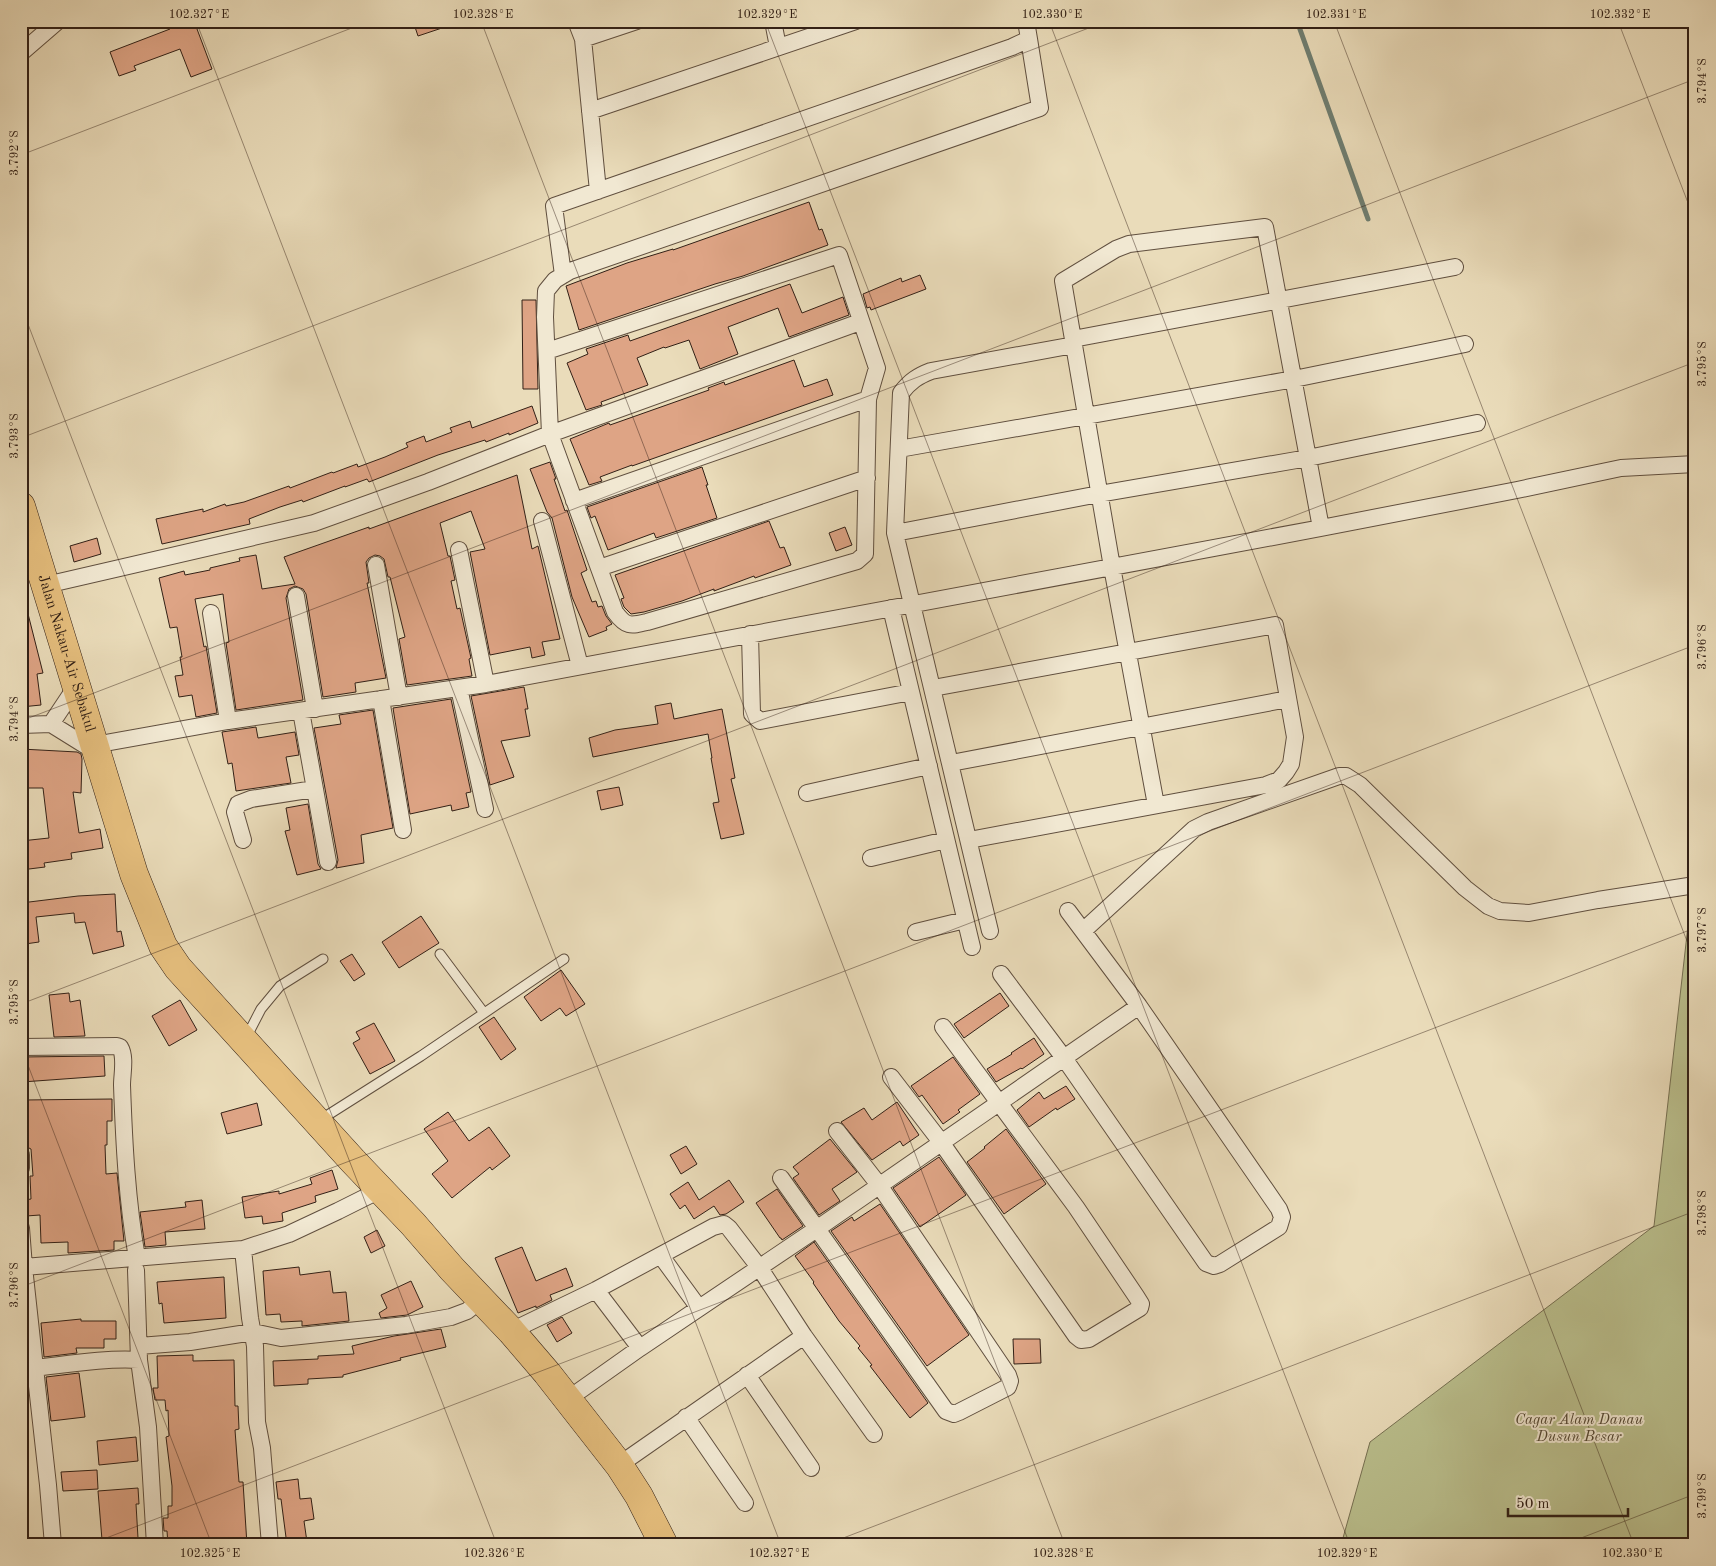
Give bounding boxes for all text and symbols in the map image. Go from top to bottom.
text: 102.327°E [169,9,229,21]
text: 102.328°E [453,9,513,21]
text: 102.329°E [737,9,797,21]
text: 102.330°E [1022,9,1082,21]
text: 102.331°E [1306,9,1366,21]
text: 102.332°E [1590,9,1650,21]
text: 3.794°S [1697,58,1709,104]
text: 3.792°S [9,130,21,176]
text: 3.795°S [1696,341,1709,387]
text: 3.793°S [9,413,21,459]
street label: Jalan Nakau-Air Sebakul [35,573,97,734]
text: 3.796°S [1697,624,1709,670]
text: 3.794°S [9,696,21,742]
text: 3.797°S [1697,907,1709,953]
text: 3.795°S [8,979,21,1025]
text: 3.798°S [1697,1190,1709,1236]
text: 3.796°S [9,1262,21,1308]
park label: Cagar Alam Danau Dusun Besar [1515,1413,1643,1445]
text: 3.799°S [1697,1473,1709,1519]
scale bar [1508,1486,1628,1518]
text: 50 m [1516,1497,1550,1512]
text: 102.325°E [180,1547,240,1560]
text: 102.326°E [464,1548,524,1560]
text: 102.327°E [749,1548,809,1560]
text: 102.328°E [1033,1548,1093,1560]
text: 102.329°E [1317,1548,1377,1560]
text: 102.330°E [1602,1548,1662,1560]

